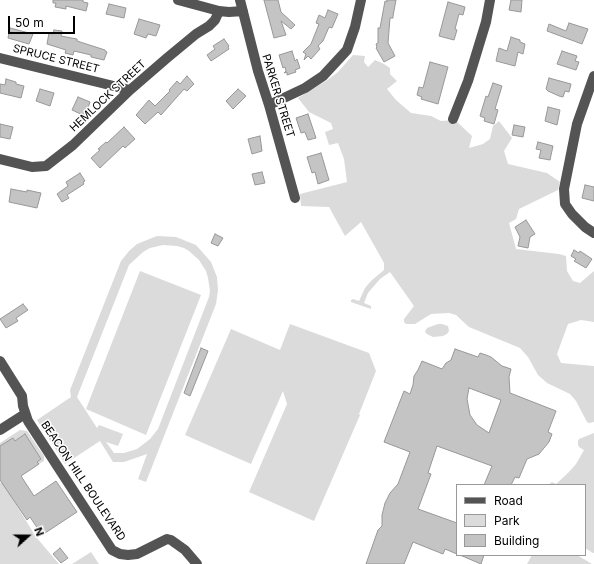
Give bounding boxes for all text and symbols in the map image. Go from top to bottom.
scale bar [10,8,77,34]
text: 50 m [15,15,44,30]
street label: SPRUCE STREET [11,42,101,76]
street label: PARKER STREET [259,53,297,139]
street label: HEMLOCK STREET [67,57,149,135]
street label: BEACON HILL BOULEVARD [38,419,128,543]
legend [456,484,586,556]
text: Road [494,493,523,508]
text: Park [494,513,520,528]
north arrow [8,516,48,556]
text: Building [494,533,539,548]

